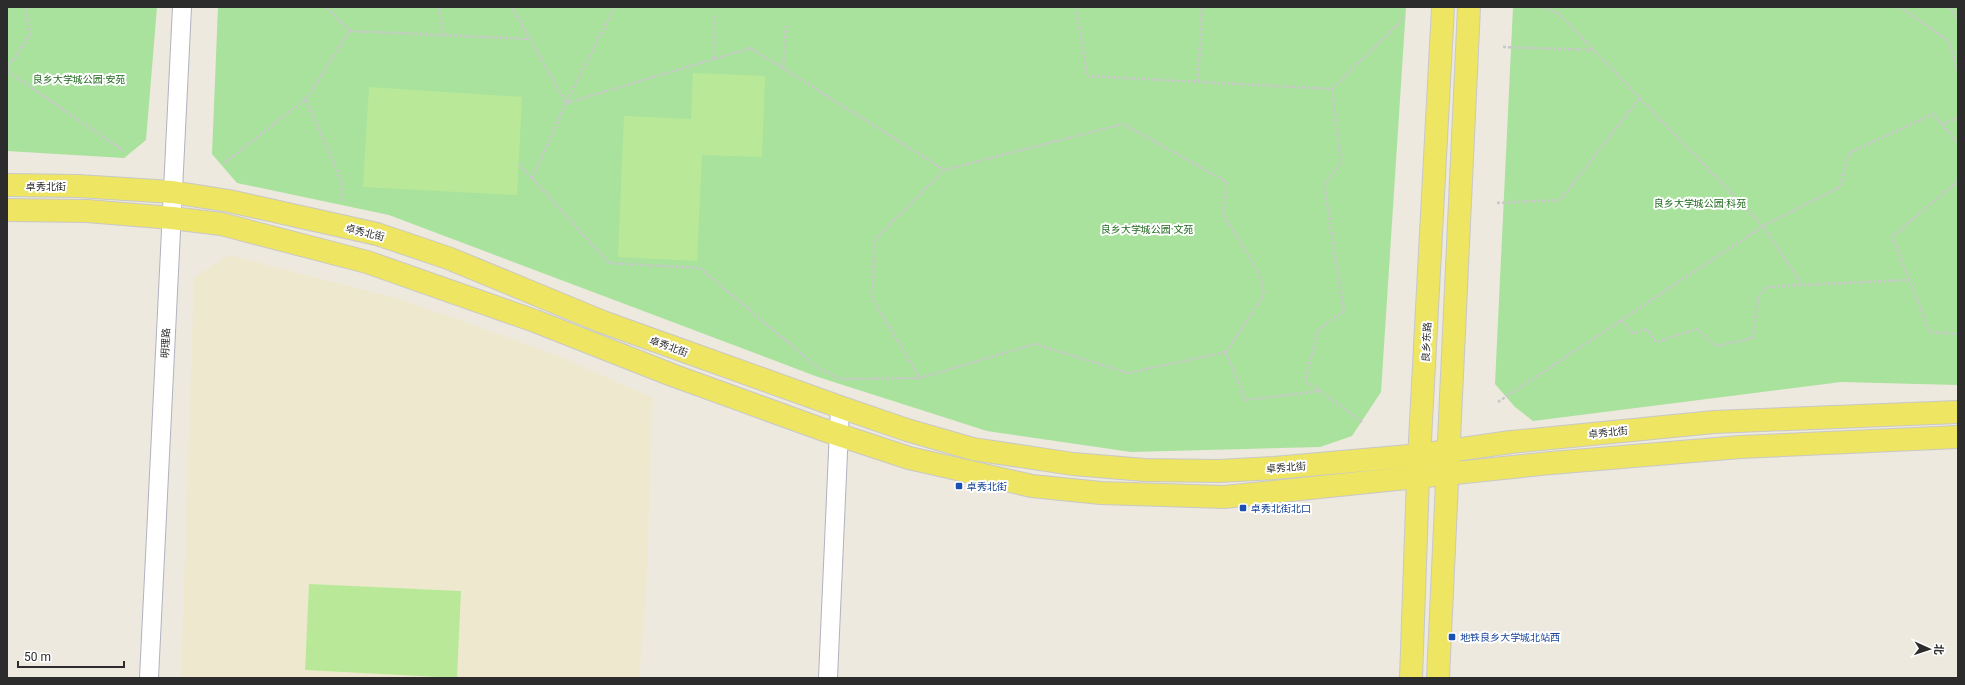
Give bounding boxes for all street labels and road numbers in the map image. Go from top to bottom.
street label: 卓秀北街 [26,181,66,192]
street label: 卓秀北街 [344,222,386,243]
street label: 良乡东路 [1420,322,1433,362]
street label: 明理路 [159,328,172,358]
street label: 卓秀北街 [648,334,690,358]
street label: 卓秀北街 [1588,425,1629,440]
street label: 卓秀北街 [1266,461,1306,474]

